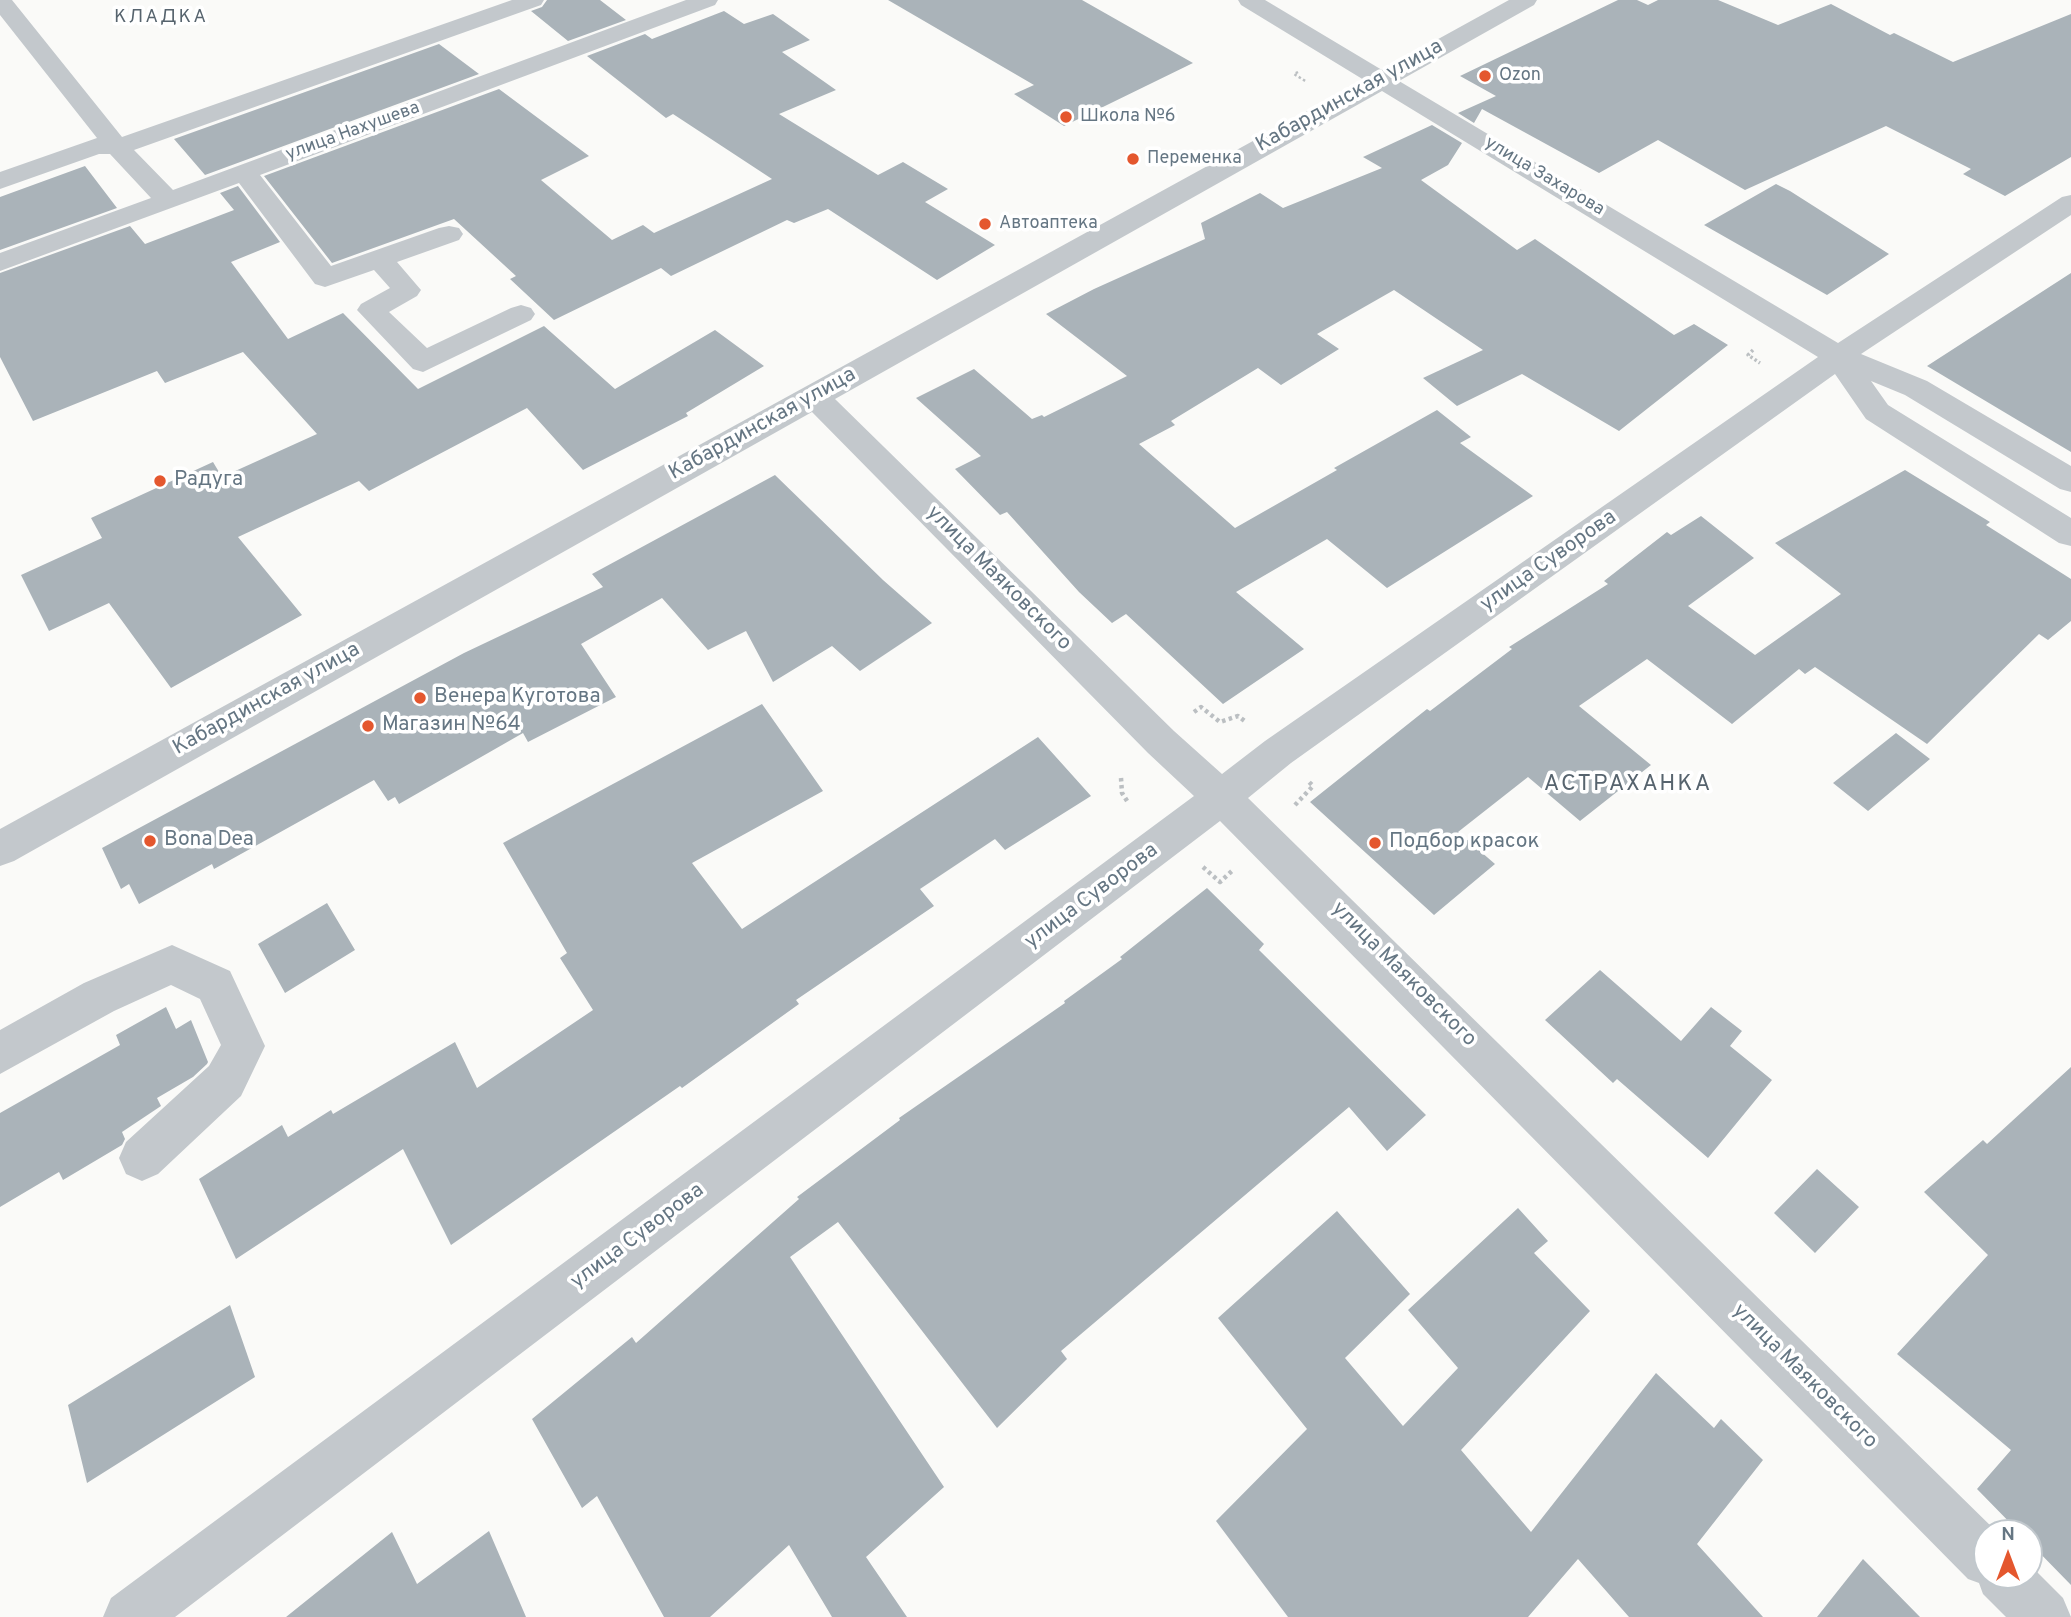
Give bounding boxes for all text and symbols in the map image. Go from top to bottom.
district label: КЛАДКА [115,7,207,29]
street label: Кабардинская улица [1252,35,1448,159]
place label: Ozon [1499,65,1541,87]
marker: Ozon [1477,68,1493,84]
street label: улица Нахушева [283,98,423,166]
place label: Школа №6 [1080,106,1176,128]
marker: Школа №6 [1058,109,1074,125]
street label: улица Захарова [1480,133,1608,221]
place label: Переменка [1147,148,1242,170]
marker: Переменка [1125,151,1141,167]
place label: Автоаптека [999,213,1098,235]
marker: Автоаптека [977,216,993,232]
street label: Кабардинская улица [665,363,861,487]
place label: Радуга [174,468,243,494]
marker: Радуга [152,473,168,489]
street label: улица Маяковского [920,501,1076,657]
street label: улица Суворова [1476,506,1622,618]
street label: Кабардинская улица [169,638,365,762]
place label: Венера Куготова [434,685,600,711]
marker: Венера Куготова [412,690,428,706]
place label: Магазин №64 [382,713,521,739]
marker: Магазин №64 [360,718,376,734]
district label: АСТРАХАНКА [1545,771,1711,799]
place label: Bona Dea [164,828,254,854]
place label: Подбор красок [1389,830,1539,856]
marker: Bona Dea [142,833,158,849]
marker: Подбор красок [1367,835,1383,851]
street label: улица Суворова [1020,839,1164,955]
street label: улица Маяковского [1325,897,1481,1053]
street label: улица Суворова [566,1179,710,1295]
street label: улица Маяковского [1726,1299,1882,1455]
north arrow [1973,1519,2043,1589]
text: N [2001,1523,2015,1547]

